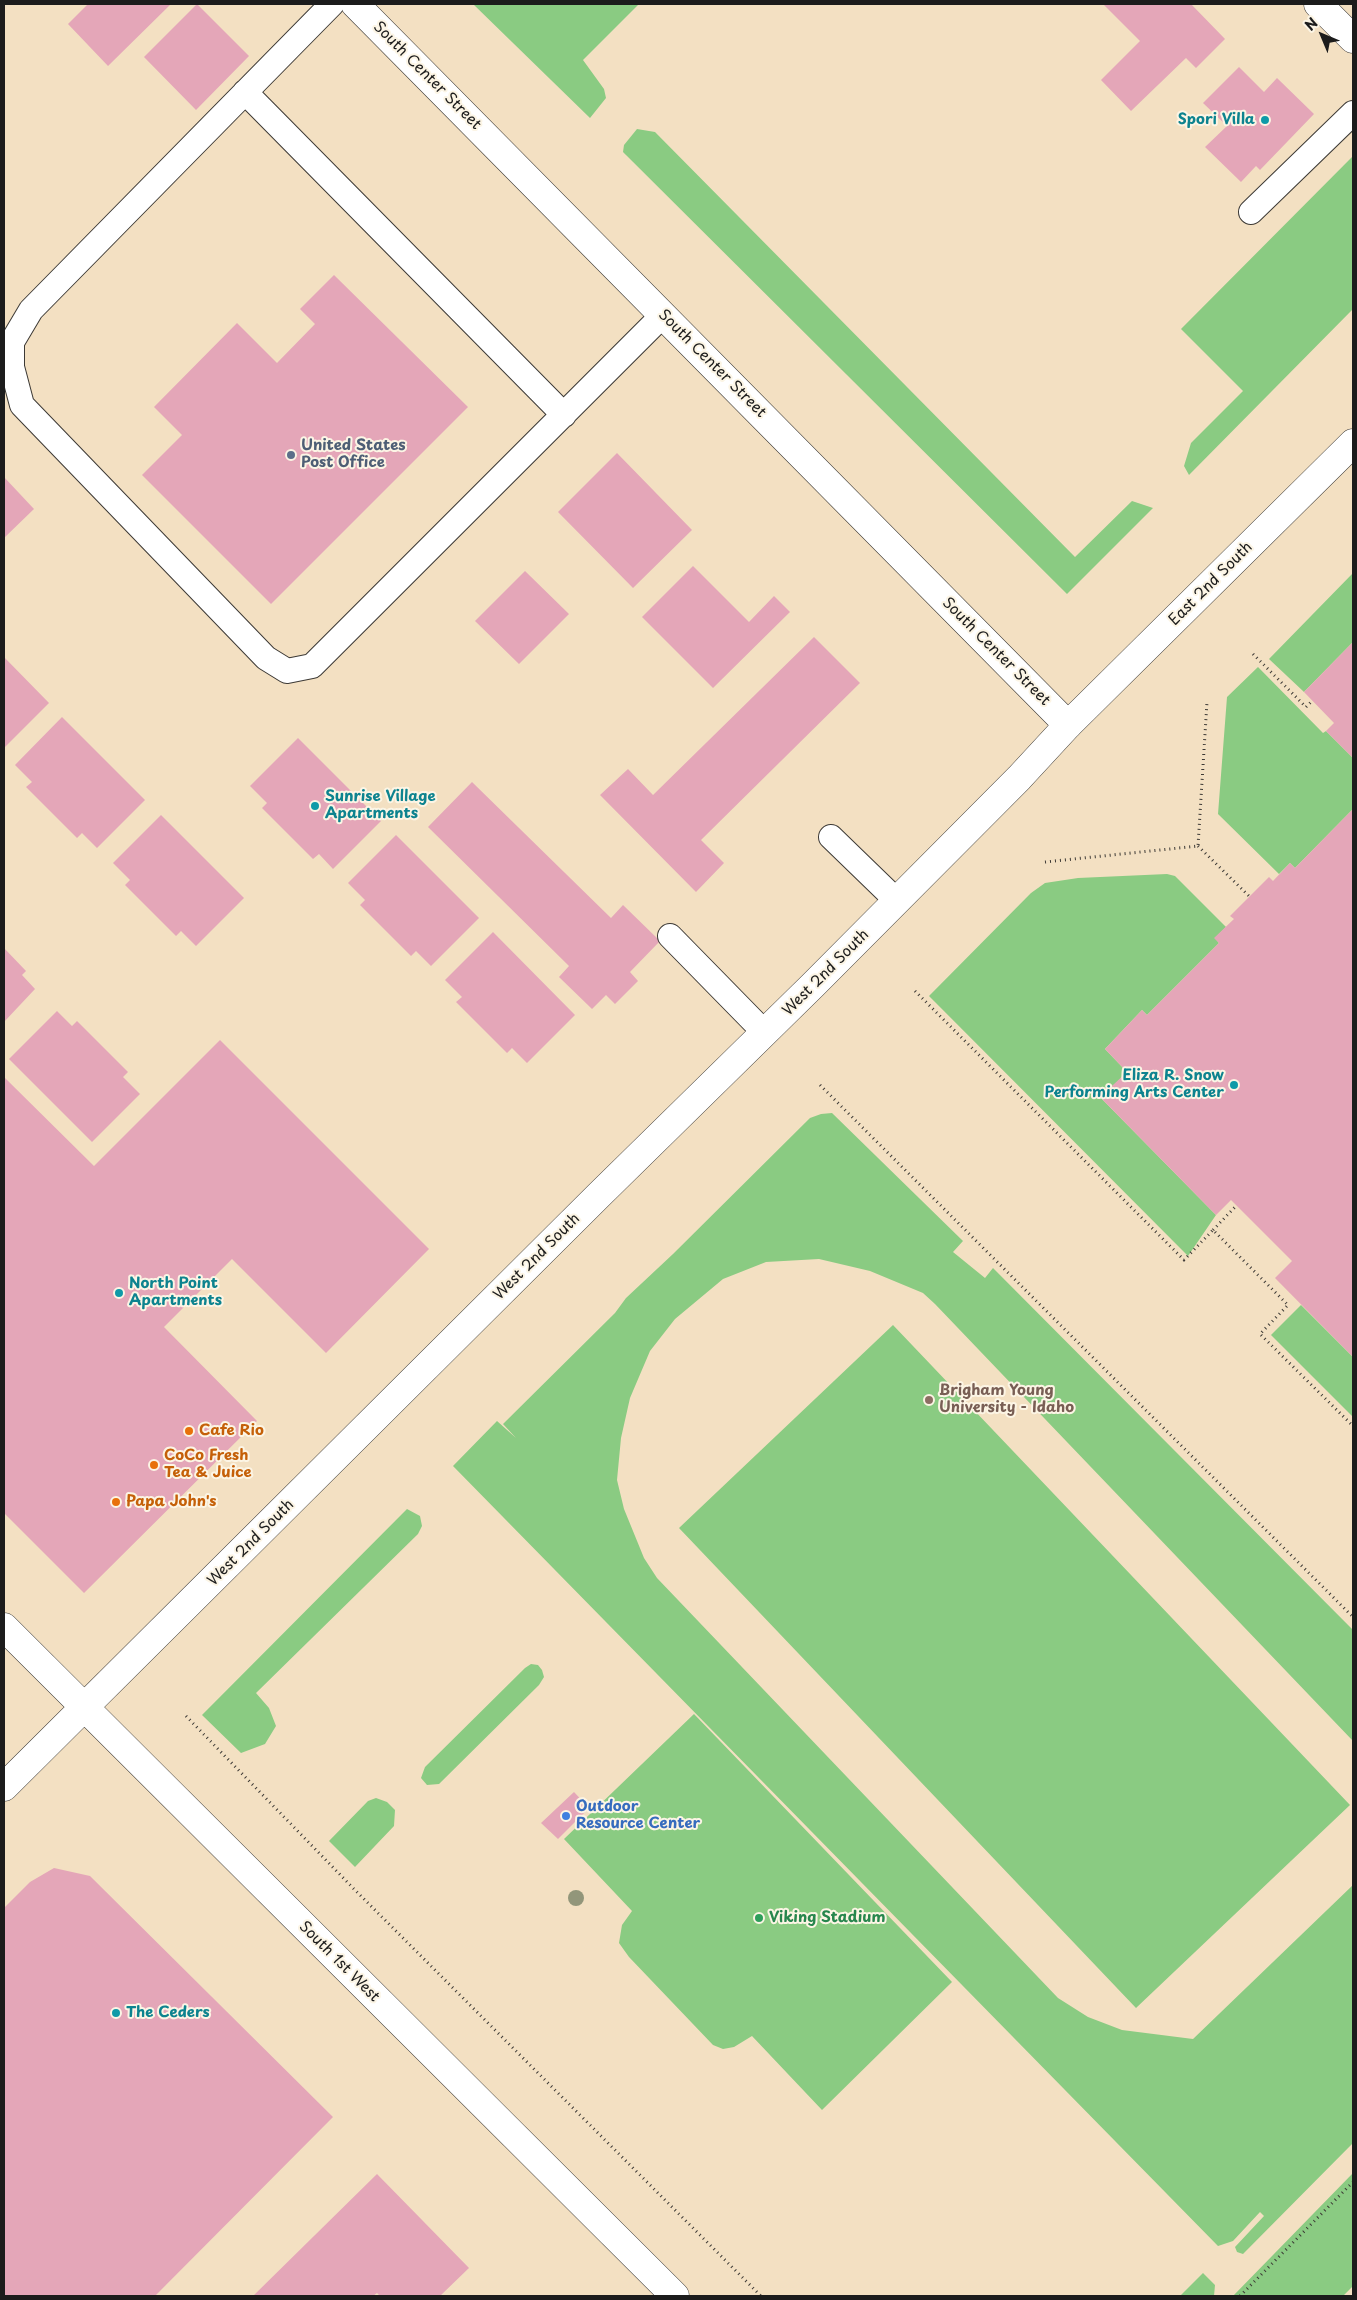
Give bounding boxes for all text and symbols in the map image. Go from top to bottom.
north arrow [1297,10,1347,60]
text: N [1300,13,1322,35]
street label: South Center Street [369,18,485,134]
place label: Spori Villa [1178,111,1255,129]
marker: Spori Villa [1259,114,1271,126]
street label: South Center Street [654,306,770,422]
place label: United States Post Office [301,437,406,472]
marker: United States Post Office [285,449,297,461]
street label: East 2nd South [1166,539,1256,629]
street label: South Center Street [938,594,1054,710]
place label: Sunrise Village Apartments [325,788,436,823]
marker: Sunrise Village Apartments [309,800,321,812]
street label: West 2nd South [779,926,873,1020]
place label: Eliza R. Snow Performing Arts Center [1045,1067,1224,1102]
marker: Eliza R. Snow Performing Arts Center [1228,1079,1240,1091]
street label: West 2nd South [490,1210,584,1304]
place label: North Point Apartments [129,1275,222,1310]
marker: North Point Apartments [113,1287,125,1299]
place label: Brigham Young University - Idaho [939,1382,1074,1417]
marker: Brigham Young University - Idaho [923,1394,935,1406]
place label: Cafe Rio [199,1422,264,1440]
marker: Cafe Rio [183,1425,195,1437]
place label: CoCo Fresh Tea & Juice [164,1447,252,1482]
marker: CoCo Fresh Tea & Juice [148,1459,160,1471]
place label: Papa John's [126,1493,216,1511]
marker: Papa John's [110,1496,122,1508]
street label: West 2nd South [204,1496,298,1590]
place label: Outdoor Resource Center [576,1798,700,1833]
marker: Outdoor Resource Center [560,1810,572,1822]
place label: Viking Stadium [769,1909,886,1927]
marker: Viking Stadium [753,1912,765,1924]
street label: South 1st West [295,1918,383,2006]
place label: The Ceders [126,2004,210,2022]
marker: The Ceders [110,2007,122,2019]

